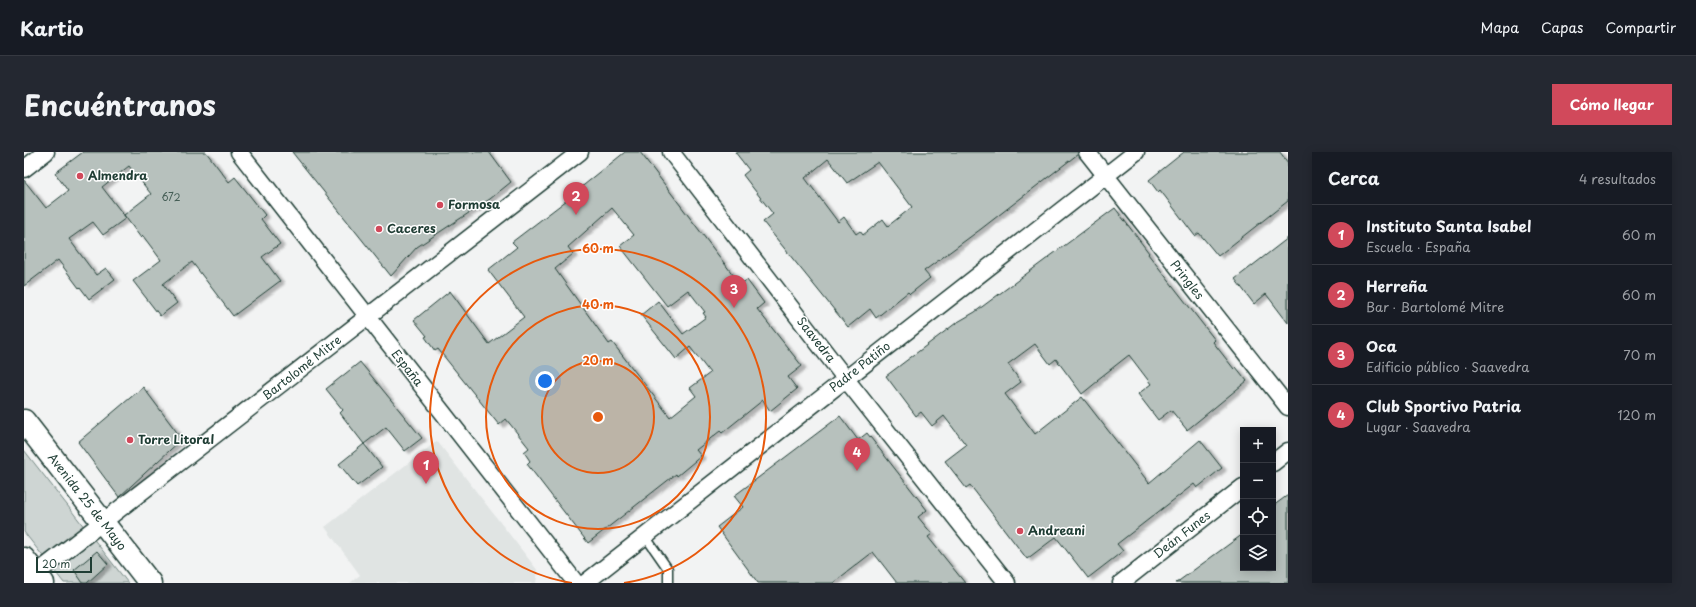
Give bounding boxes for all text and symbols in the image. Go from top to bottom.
text: Kartio [20,14,83,42]
text: Mapa [1481,17,1519,38]
text: Capas [1541,17,1583,38]
text: Compartir [1605,17,1676,38]
text: Encuéntranos [24,83,216,126]
button: Cómo llegar [1552,84,1672,125]
text: Cerca [1328,165,1379,191]
place label: Almendra [88,166,148,184]
text: 4 resultados [1579,169,1656,188]
marker: Almendra [75,171,85,181]
pin: 2 [563,182,589,215]
house number: 672 [161,189,181,204]
place label: Formosa [448,195,500,213]
marker: Formosa [435,200,445,210]
text: Instituto Santa Isabel [1366,214,1531,237]
place label: Caceres [387,219,436,237]
marker: Caceres [374,224,384,234]
text: 1 [1338,225,1344,244]
text: 60 m [1622,225,1656,244]
text: Escuela · España [1366,237,1470,256]
text: 60 m [582,239,614,257]
street label: Pringles [1167,256,1209,303]
text: Herreña [1366,274,1428,297]
pin: 3 [721,275,747,308]
text: 2 [1336,285,1346,304]
text: 60 m [1622,285,1656,304]
text: 40 m [582,295,614,313]
text: Bar · Bartolomé Mitre [1366,297,1504,316]
street label: Saavedra [793,313,841,366]
street label: Bartolomé Mitre [258,331,345,404]
text: Oca [1366,334,1397,357]
street label: Padre Patiño [825,336,894,396]
street label: España [388,345,428,390]
text: 3 [1337,345,1345,364]
text: 70 m [1623,345,1656,364]
text: 20 m [582,351,614,369]
text: Edificio público · Saavedra [1366,357,1529,376]
your location [535,371,555,391]
text: Club Sportivo Patria [1366,394,1521,417]
text: 4 [1337,405,1345,424]
text: 120 m [1617,405,1656,424]
centre of rings [591,410,605,424]
text: Lugar · Saavedra [1366,417,1470,436]
map controls [1240,427,1276,571]
button: + [1240,427,1276,463]
place label: Torre Litoral [138,430,214,448]
marker: Torre Litoral [125,435,135,445]
pin: 4 [844,438,870,471]
street label: Avenida 25 de Mayo [44,449,132,554]
pin: 1 [413,451,439,484]
button: − [1240,463,1276,499]
button: locate [1240,499,1276,535]
street label: Deán Funes [1149,506,1214,562]
place label: Andreani [1028,521,1086,539]
marker: Andreani [1015,526,1025,536]
button: layers [1240,535,1276,571]
scale bar [36,555,92,574]
text: 20 m [42,555,70,572]

